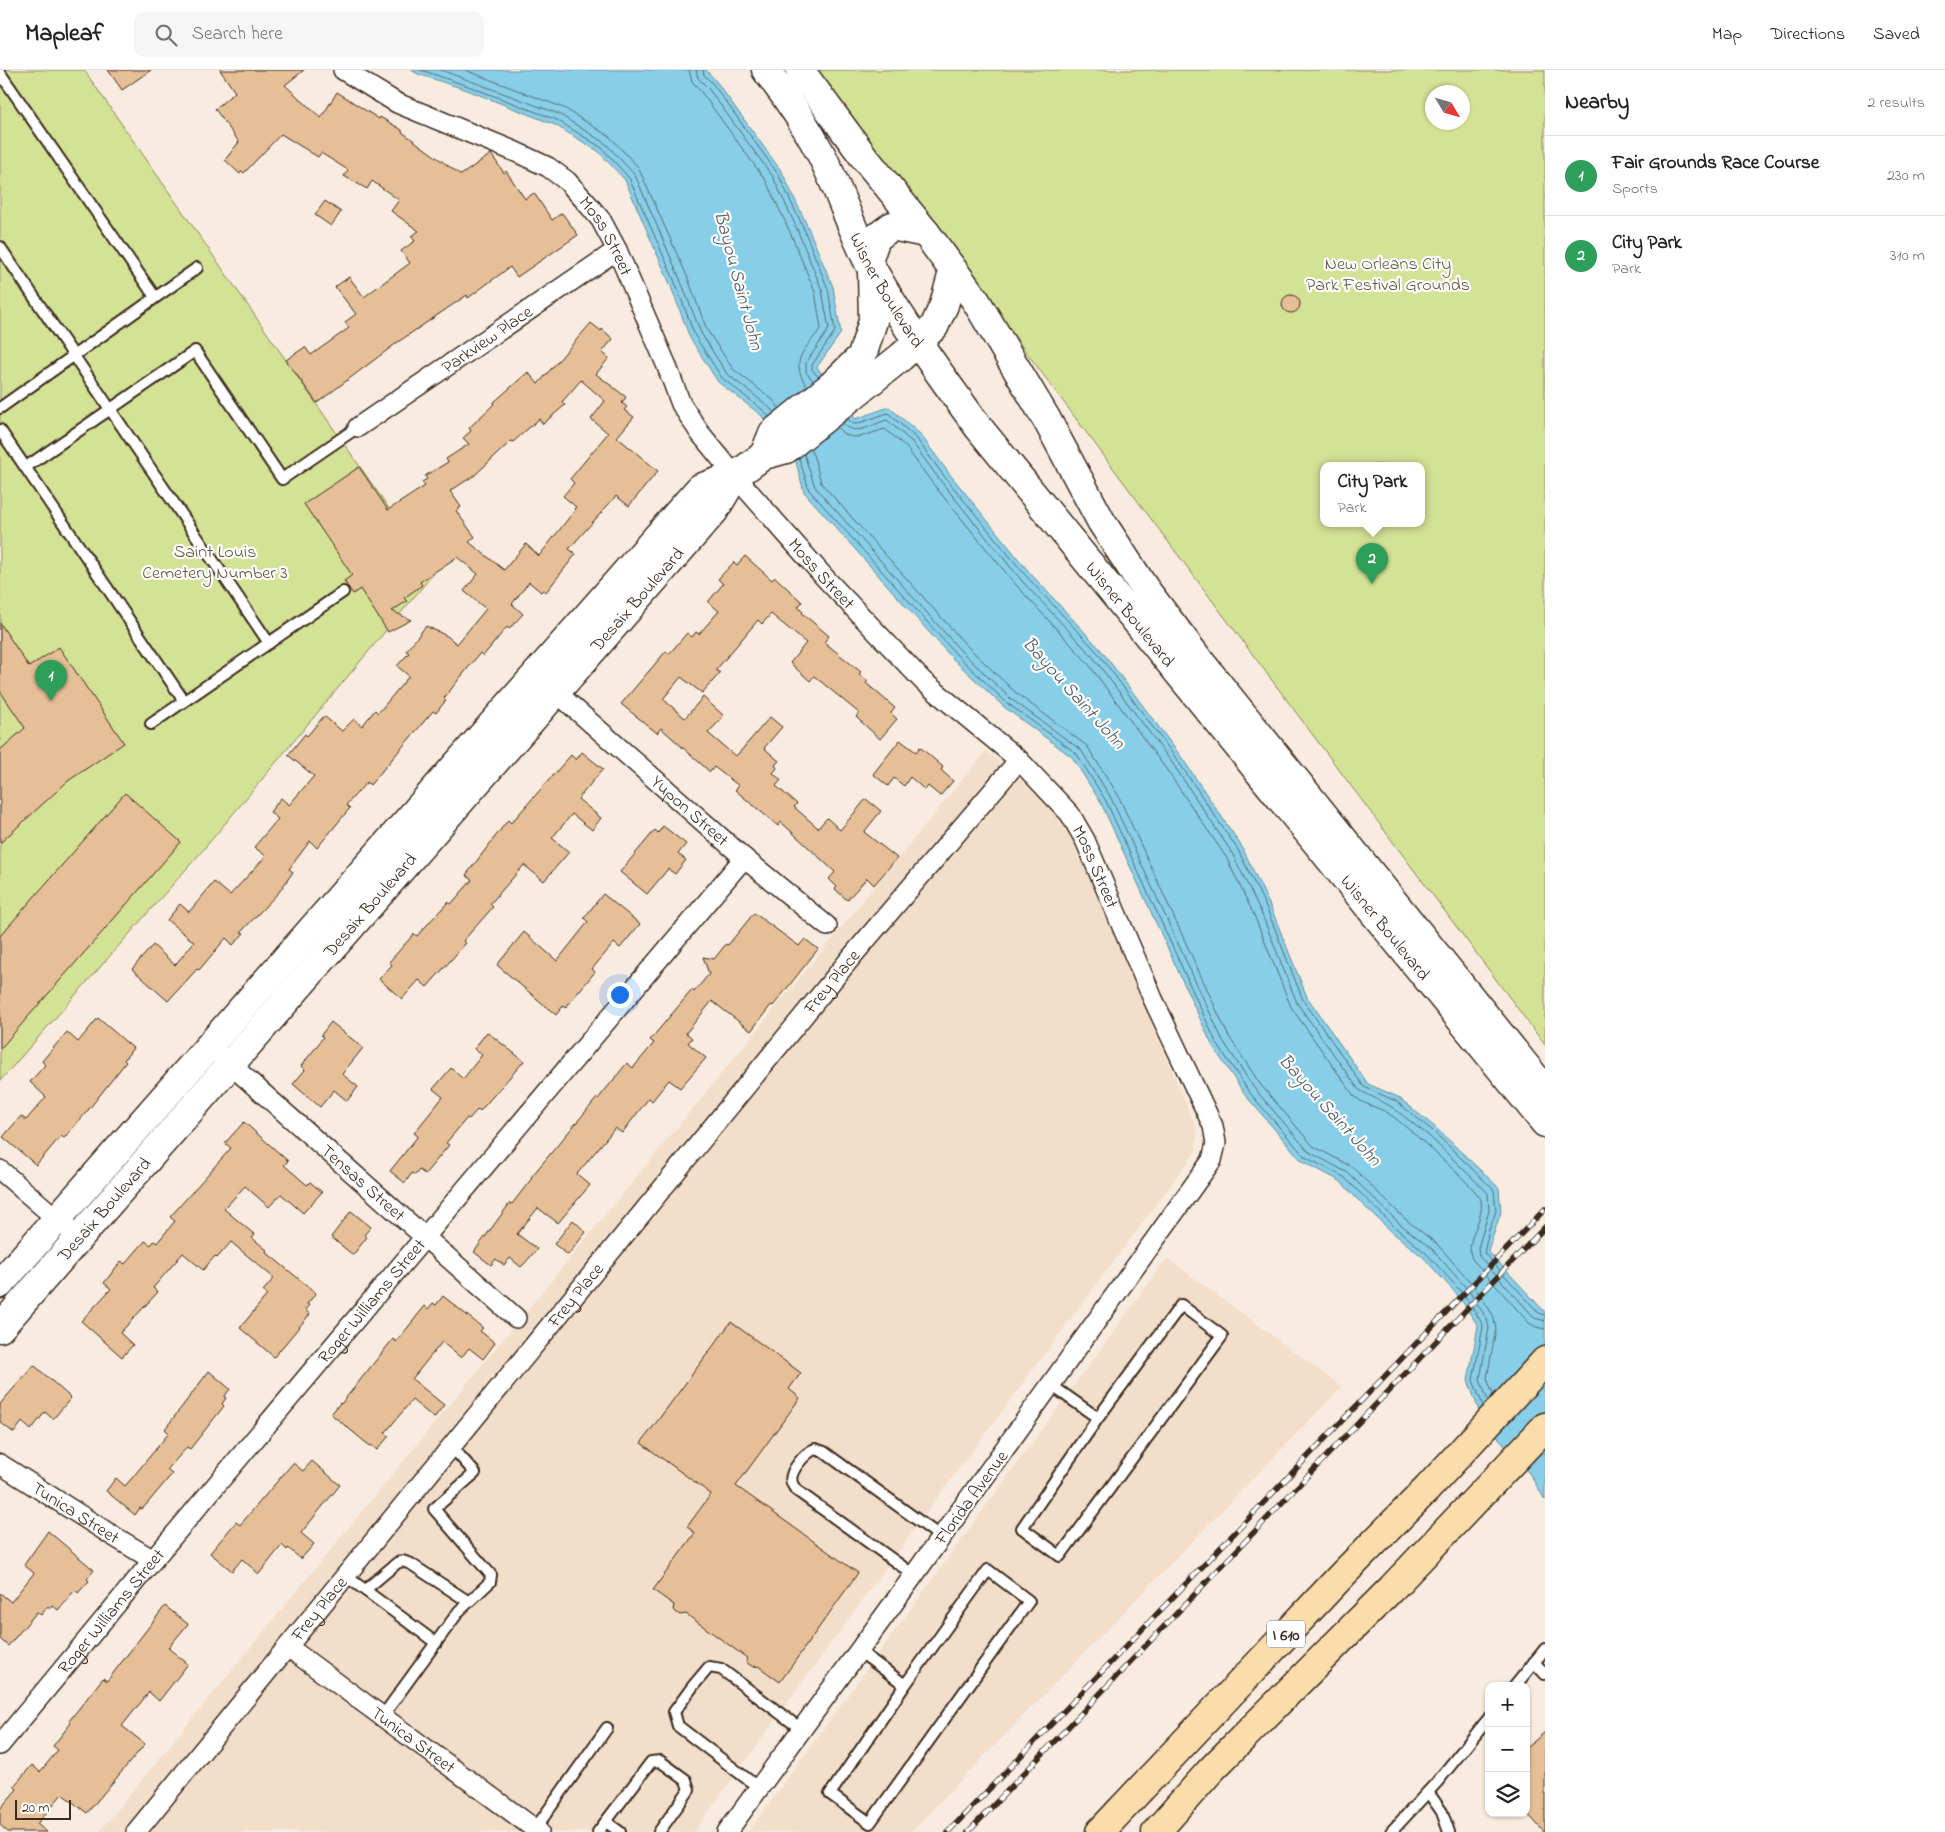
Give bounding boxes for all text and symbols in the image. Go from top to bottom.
search box [134,12,484,57]
text: Mapleaf [25,17,104,52]
icon: search [152,21,180,49]
text: Search here [192,21,283,48]
text: Map [1712,22,1742,48]
text: Directions [1770,22,1845,48]
text: Saved [1873,22,1920,48]
north arrow [1425,85,1470,130]
text: Nearby [1565,88,1629,118]
text: 2 results [1867,91,1925,115]
text: Fair Grounds Race Course [1612,150,1819,177]
text: 1 [1578,164,1584,188]
text: 230 m [1887,164,1925,188]
text: Sports [1612,177,1658,201]
street label: Moss Street [572,191,638,280]
water label: Bayou Saint John [706,208,769,354]
street label: Wisner Boulevard [842,229,929,354]
text: City Park [1612,230,1682,257]
text: 2 [1577,244,1585,268]
text: 310 m [1890,244,1925,268]
park label: New Orleans City Park Festival Grounds [1306,252,1470,299]
text: Park [1612,257,1641,281]
street label: Parkview Place [437,300,540,381]
popup [1320,462,1425,527]
text: City Park [1338,469,1407,496]
text: Park [1338,496,1366,520]
street label: Moss Street [781,533,860,616]
park label: Saint Louis Cemetery Number 3 [142,540,288,587]
street label: Desaix Boulevard [585,542,691,659]
pin: 2 [1356,543,1388,584]
street label: Wisner Boulevard [1078,557,1180,674]
water label: Bayou Saint John [1015,632,1131,756]
pin: 1 [35,660,67,701]
street label: Yupon Street [644,770,734,854]
street label: Moss Street [1064,821,1124,913]
street label: Desaix Boulevard [318,848,424,965]
street label: Wisner Boulevard [1333,870,1435,987]
street label: Frey Place [798,944,868,1021]
your location [607,982,633,1008]
water label: Bayou Saint John [1271,1049,1387,1173]
street label: Tensas Street [314,1139,410,1229]
street label: Desaix Boulevard [52,1152,158,1269]
street label: Roger Williams Street [313,1234,433,1370]
street label: Frey Place [542,1257,612,1335]
street label: Florida Avenue [929,1445,1016,1552]
street label: Tunica Street [26,1476,124,1552]
street label: Roger Williams Street [53,1544,172,1681]
street label: Frey Place [286,1571,355,1648]
road number: I 610 [1267,1620,1305,1648]
map controls [1485,1682,1530,1817]
button: + [1485,1682,1530,1727]
street label: Tunica Street [365,1701,460,1781]
button: − [1485,1727,1530,1772]
button: layers [1485,1772,1530,1817]
scale bar [15,1797,71,1820]
text: 20 m [22,1798,49,1819]

